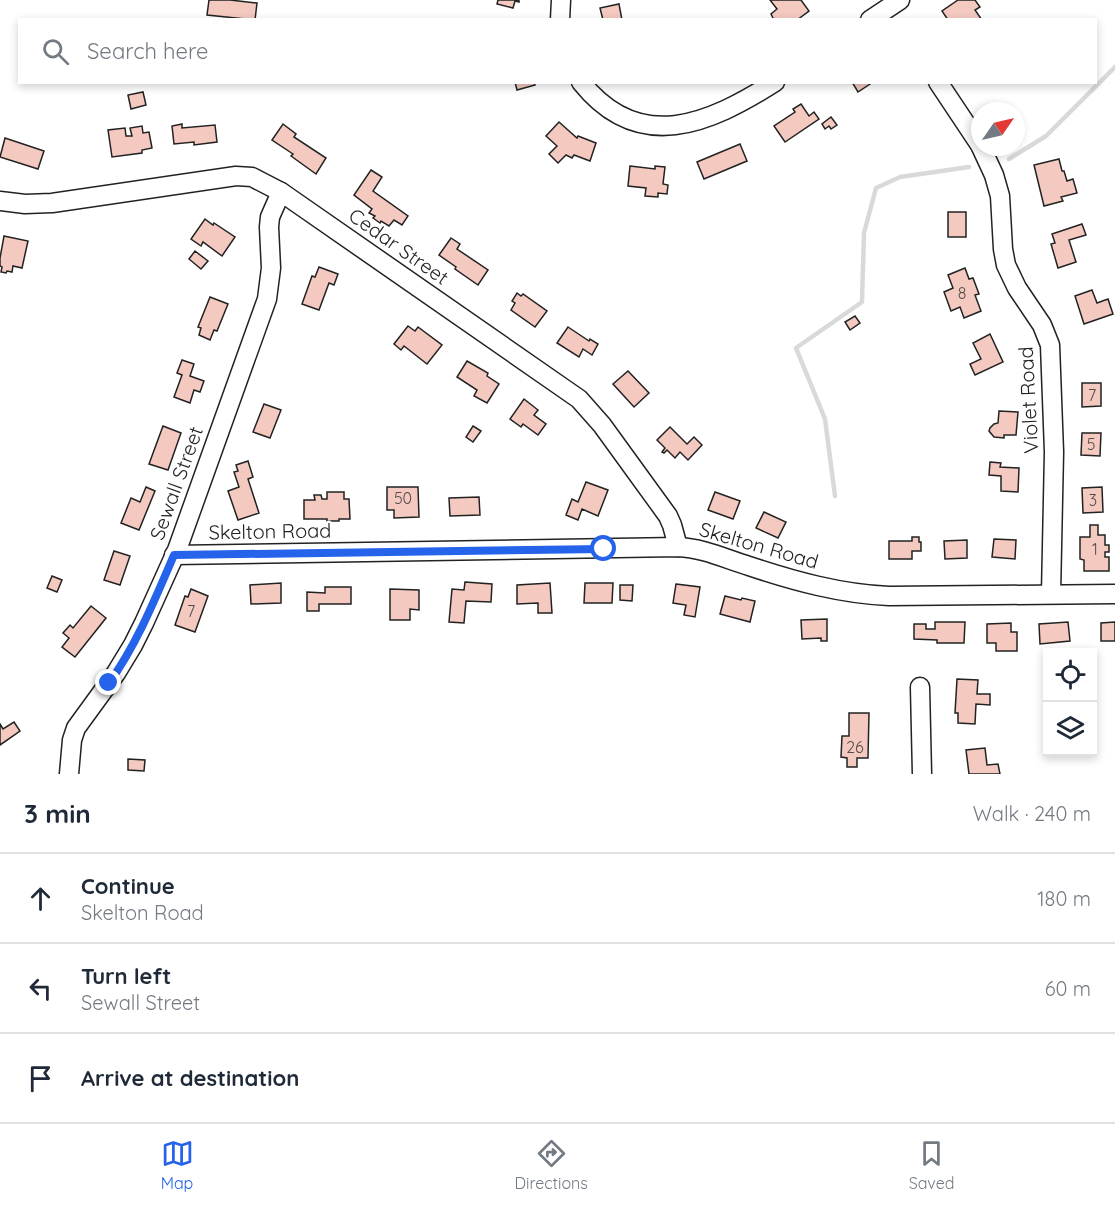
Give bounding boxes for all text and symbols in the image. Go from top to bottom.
search box [18,18,1097,84]
icon: search [39,35,72,68]
text: Search here [87,37,208,65]
north arrow [971,102,1025,156]
street label: Cedar Street [344,202,454,290]
house number: 8 [958,283,966,303]
street label: Violet Road [1013,346,1043,454]
house number: 7 [1088,385,1096,405]
street label: Sewall Street [144,423,208,543]
house number: 5 [1087,434,1095,454]
house number: 50 [394,488,412,508]
house number: 3 [1089,490,1097,510]
street label: Skelton Road [697,516,821,574]
street label: Skelton Road [208,517,332,545]
route start [590,535,616,561]
house number: 1 [1092,539,1098,559]
house number: 7 [187,601,195,621]
map controls [1043,648,1097,756]
button: locate [1043,648,1097,702]
route end [95,669,121,695]
button: layers [1043,702,1097,756]
house number: 26 [846,737,864,757]
text: 3 min [24,797,91,830]
text: Walk · 240 m [973,801,1091,826]
text: Continue [81,872,175,900]
icon: ahead [24,882,57,915]
text: 180 m [1037,886,1091,911]
text: Skelton Road [81,900,204,925]
text: Turn left [81,962,171,990]
icon: left [24,972,57,1005]
text: 60 m [1045,976,1091,1001]
text: Sewall Street [81,990,200,1015]
icon: arrive [24,1062,57,1095]
text: Arrive at destination [81,1064,299,1092]
tab: Map [161,1137,194,1193]
tab: Directions [515,1137,588,1193]
tab: Saved [909,1137,954,1193]

